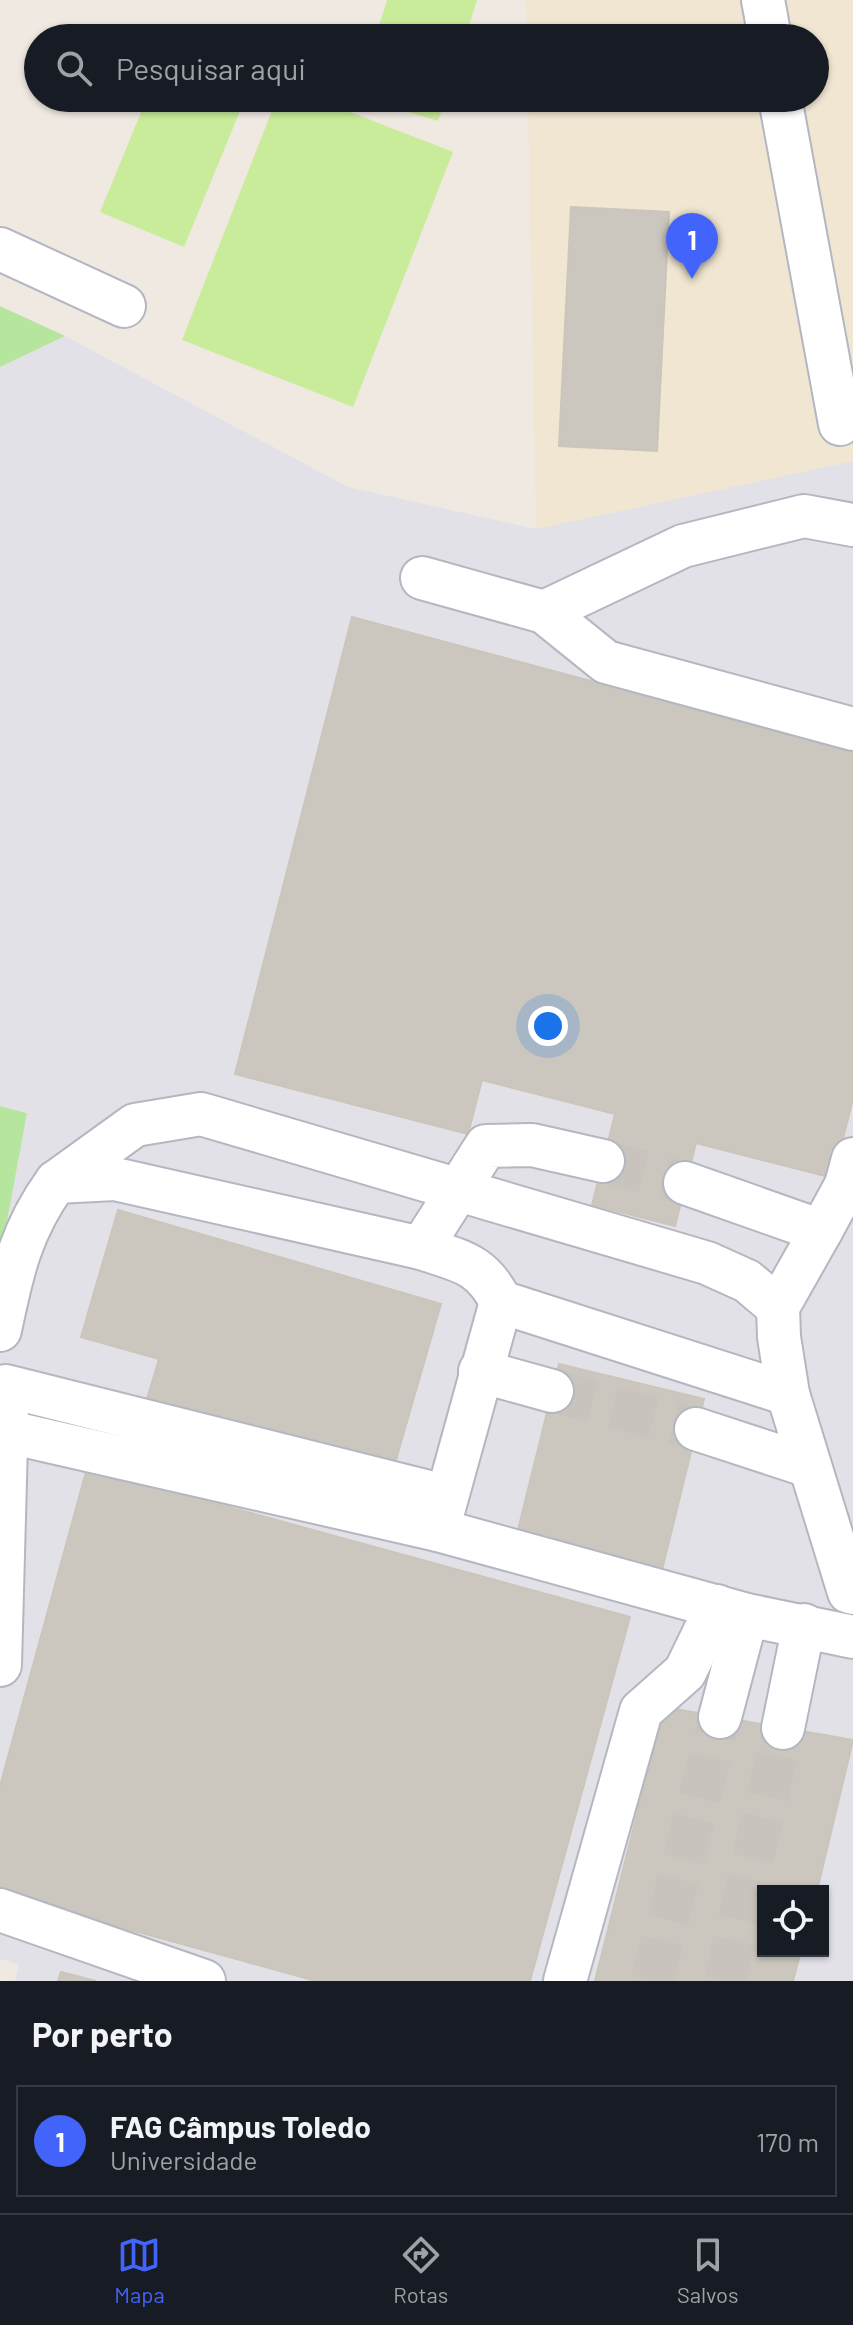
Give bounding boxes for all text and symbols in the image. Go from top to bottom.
search box [24,24,829,112]
icon: search [52,46,96,90]
text: Pesquisar aqui [116,50,306,86]
pin: 1 [666,213,718,279]
your location [528,1006,568,1046]
map controls [757,1885,829,1957]
button: locate [757,1885,829,1957]
text: Por perto [32,2013,173,2054]
text: FAG Câmpus Toledo [110,2108,371,2144]
text: 1 [55,2126,65,2157]
text: 170 m [756,2126,819,2157]
text: Universidade [110,2144,257,2175]
tab: Mapa [114,2233,165,2307]
tab: Rotas [393,2233,448,2307]
tab: Salvos [677,2233,739,2307]

